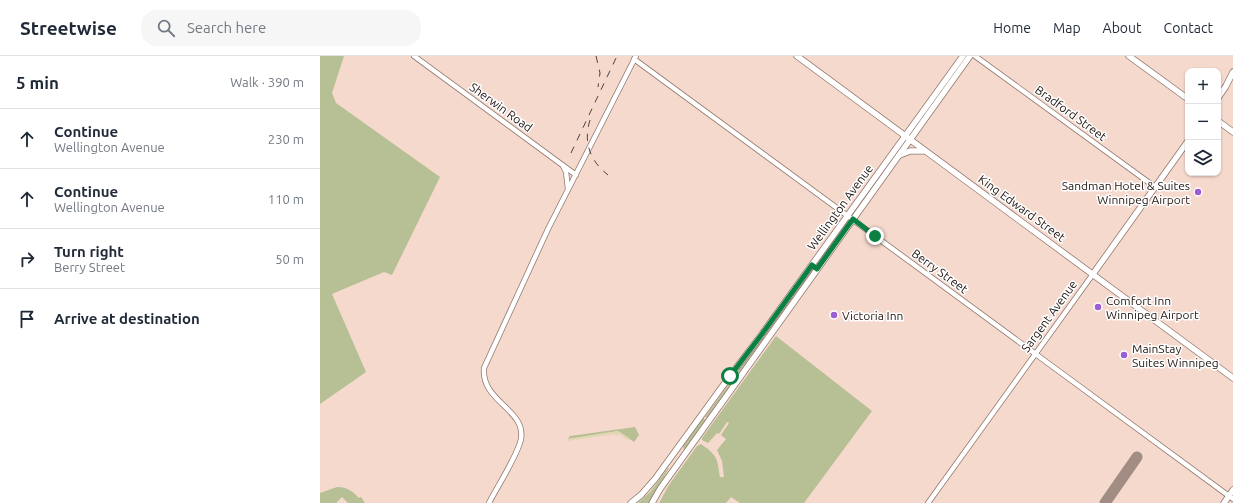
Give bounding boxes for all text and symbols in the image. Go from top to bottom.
search box [141,10,421,46]
text: Streetwise [20,17,117,39]
icon: search [155,17,177,39]
text: Search here [187,19,266,36]
text: Home [993,20,1031,36]
text: Map [1053,20,1081,36]
text: About [1103,20,1142,36]
text: Contact [1164,20,1213,36]
map controls [1185,68,1221,176]
button: + [1185,68,1221,104]
text: 5 min [16,73,59,92]
text: Walk · 390 m [230,75,304,89]
street label: Sherwin Road [467,80,535,134]
street label: Bradford Street [1033,83,1109,143]
button: − [1185,104,1221,140]
text: Continue [54,123,118,140]
icon: ahead [16,128,38,150]
text: 230 m [268,132,304,146]
text: Wellington Avenue [54,140,165,154]
button: layers [1185,140,1221,176]
street label: Wellington Avenue [805,162,875,252]
street label: King Edward Street [976,172,1068,244]
place label: Sandman Hotel & Suites Winnipeg Airport [1062,179,1190,206]
text: Continue [54,183,118,200]
marker: Sandman Hotel & Suites Winnipeg Airport [1193,187,1203,197]
icon: ahead [16,188,38,210]
text: 110 m [268,192,304,206]
text: Wellington Avenue [54,200,165,214]
route end [866,227,884,245]
text: Turn right [54,243,124,260]
street label: Berry Street [910,246,971,296]
icon: right [16,248,38,270]
text: 50 m [275,252,304,266]
text: Berry Street [54,260,125,274]
street label: Sargent Avenue [1019,278,1079,354]
place label: Comfort Inn Winnipeg Airport [1106,294,1199,321]
marker: Comfort Inn Winnipeg Airport [1093,302,1103,312]
icon: arrive [16,308,38,330]
place label: Victoria Inn [842,309,903,322]
text: Arrive at destination [54,310,200,327]
marker: Victoria Inn [829,310,839,320]
place label: MainStay Suites Winnipeg [1132,342,1219,369]
marker: MainStay Suites Winnipeg [1119,350,1129,360]
route start [721,367,739,385]

